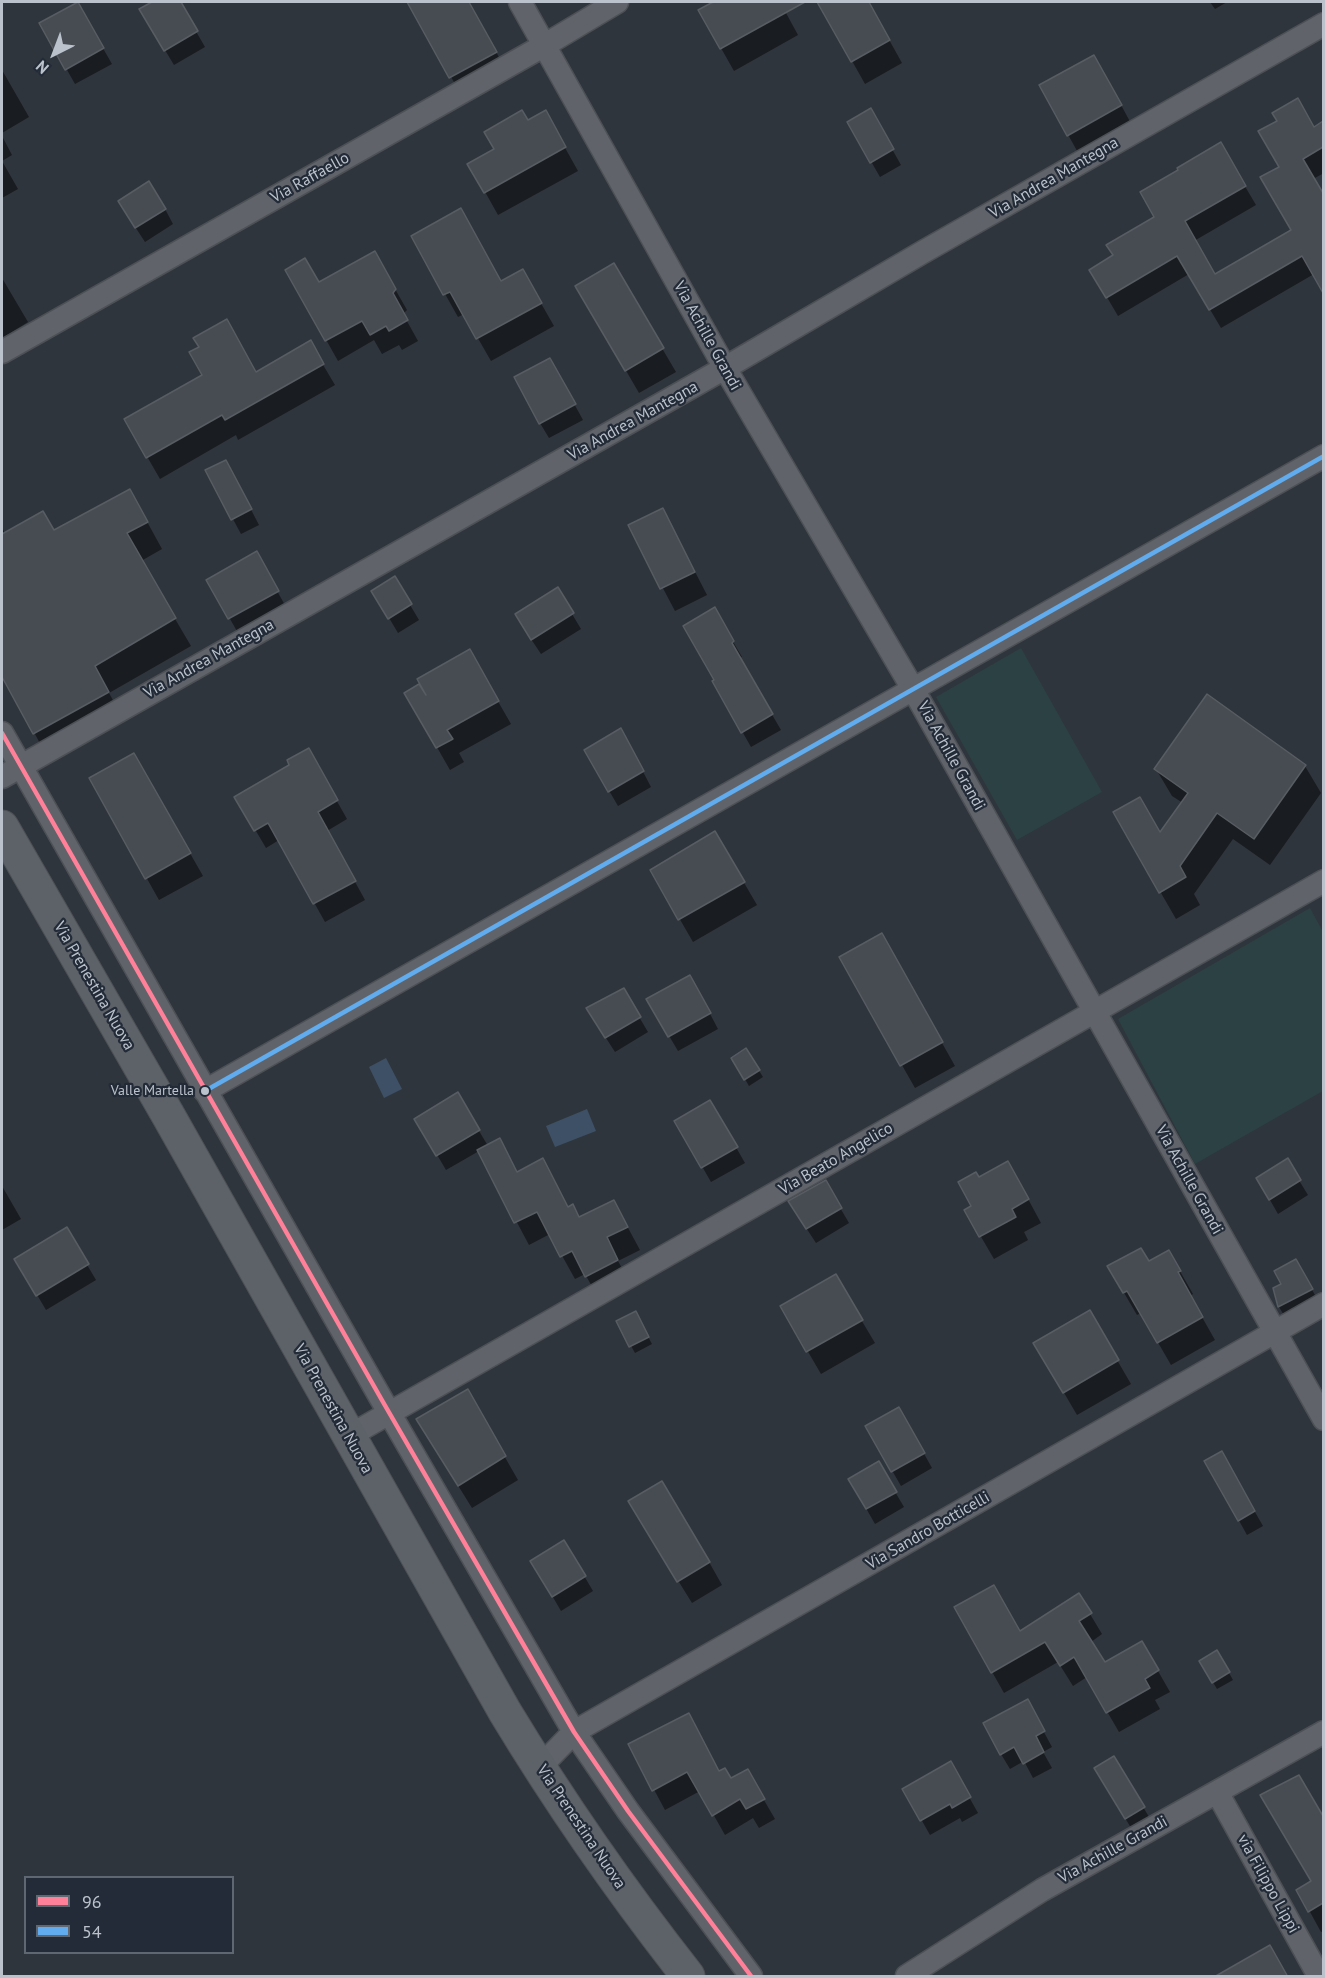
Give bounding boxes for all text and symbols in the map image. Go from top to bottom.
north arrow [24,24,84,84]
text: N [31,56,53,78]
street label: Via Andrea Mantegna [986,133,1122,223]
street label: Via Raffaello [267,148,353,208]
street label: Via Achille Grandi [669,278,745,394]
street label: Via Andrea Mantegna [565,377,701,465]
street label: Via Andrea Mantegna [141,615,277,703]
street label: Via Achille Grandi [913,698,989,814]
street label: Via Prenestina Nuova [49,918,139,1054]
place label: Valle Martella [111,1083,194,1099]
marker: Valle Martella [199,1085,211,1097]
street label: Via Beato Angelico [776,1119,896,1199]
street label: Via Achille Grandi [1151,1122,1227,1238]
street label: Via Prenestina Nuova [289,1341,377,1477]
street label: Via Sandro Botticelli [863,1488,993,1574]
street label: Via Prenestina Nuova [532,1761,630,1893]
street label: Via Achille Grandi [1055,1812,1171,1888]
street label: via Filippo Lippi [1233,1831,1303,1937]
legend [24,1876,234,1954]
text: 96 [82,1890,102,1913]
text: 54 [82,1920,102,1943]

